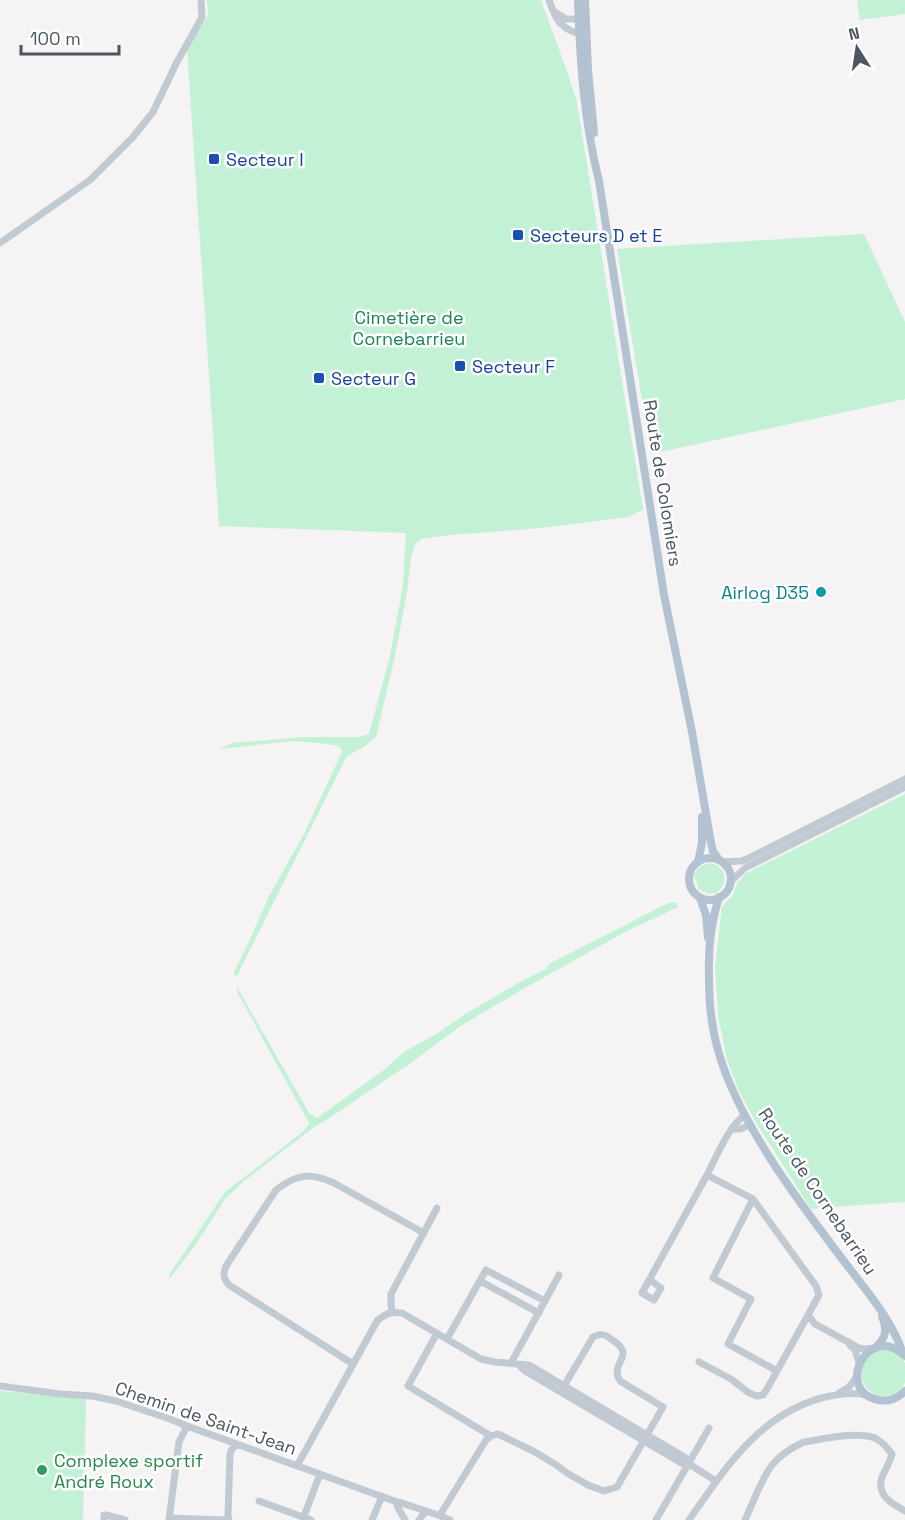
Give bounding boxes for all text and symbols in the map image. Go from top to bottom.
scale bar [21,18,118,56]
north arrow [827,18,887,78]
text: N [847,22,861,45]
text: 100 m [30,27,81,50]
place label: Secteur I [226,148,304,171]
marker: Secteur I [207,152,221,166]
place label: Secteurs D et E [530,224,662,247]
marker: Secteurs D et E [511,228,525,242]
park label: Cimetière de Cornebarrieu [353,306,465,350]
place label: Secteur F [472,355,555,378]
marker: Secteur F [453,359,467,373]
place label: Secteur G [331,367,416,390]
marker: Secteur G [312,371,326,385]
street label: Route de Colomiers [638,398,688,568]
place label: Airlog D35 [721,581,809,604]
marker: Airlog D35 [814,585,828,599]
street label: Route de Cornebarrieu [754,1103,882,1279]
street label: Chemin de Saint-Jean [112,1376,300,1460]
place label: Complexe sportif André Roux [54,1449,203,1493]
marker: Complexe sportif André Roux [35,1463,49,1477]

